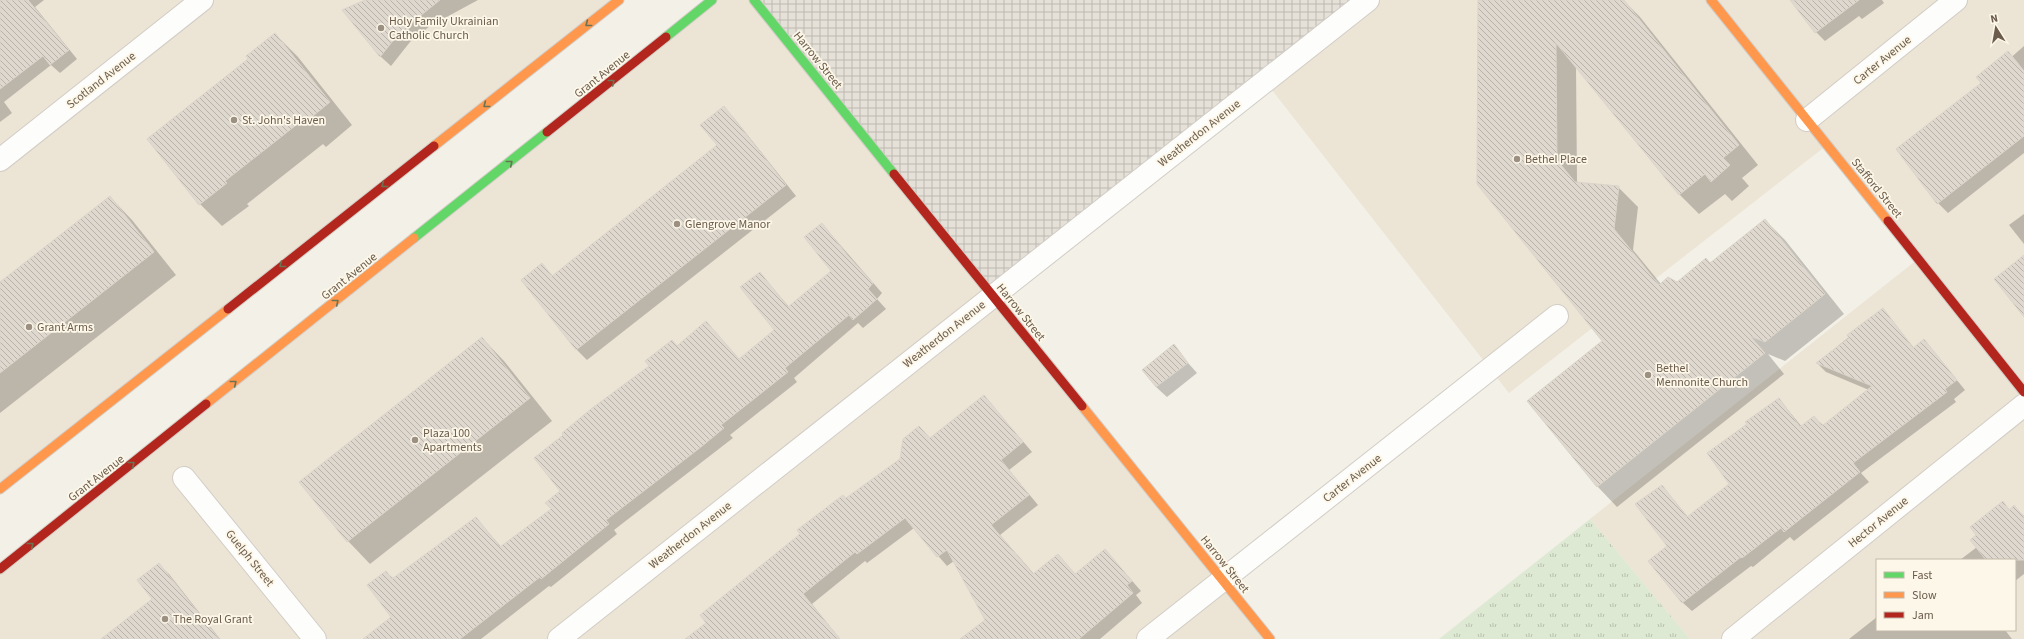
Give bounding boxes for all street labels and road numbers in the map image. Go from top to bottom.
street label: Harrow Street [789,28,846,93]
street label: Carter Avenue [1850,32,1915,89]
street label: Grant Avenue [571,47,634,102]
street label: Scotland Avenue [63,48,140,113]
street label: Weatherdon Avenue [1154,96,1244,171]
street label: Stafford Street [1847,155,1906,222]
street label: Grant Avenue [318,249,381,304]
street label: Harrow Street [992,280,1049,345]
street label: Weatherdon Avenue [899,297,989,372]
street label: Carter Avenue [1319,450,1385,507]
street label: Grant Avenue [65,451,128,506]
street label: Hector Avenue [1845,493,1912,552]
street label: Weatherdon Avenue [645,498,735,573]
street label: Guelph Street [221,526,278,590]
street label: Harrow Street [1196,532,1253,597]

